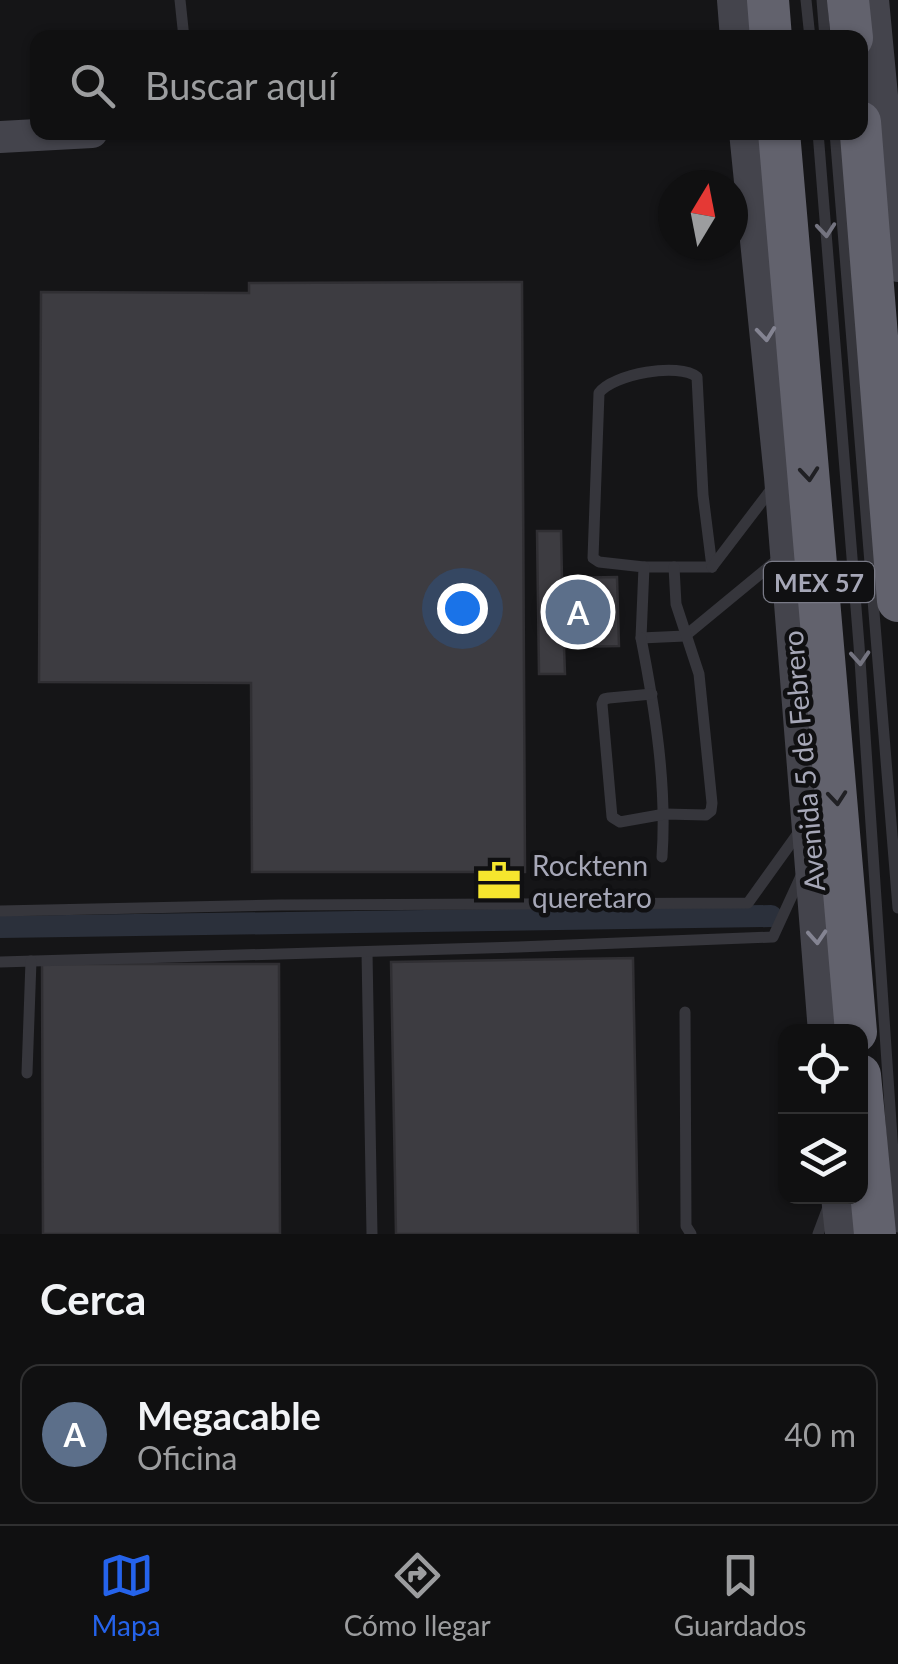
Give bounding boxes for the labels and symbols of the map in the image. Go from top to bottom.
north arrow [658,170,748,260]
one-way arrow [814,222,836,238]
one-way arrow [754,326,776,342]
one-way arrow [798,466,820,482]
road number: MEX 57 [764,562,874,602]
pin: A [546,574,610,650]
your location [437,583,488,634]
street label: Avenida 5 de Febrero [775,629,831,893]
one-way arrow [849,651,870,667]
one-way arrow [826,790,847,806]
place label: Rocktenn queretaro [532,848,652,914]
office icon: Rocktenn queretaro [475,857,523,905]
one-way arrow [805,929,827,945]

